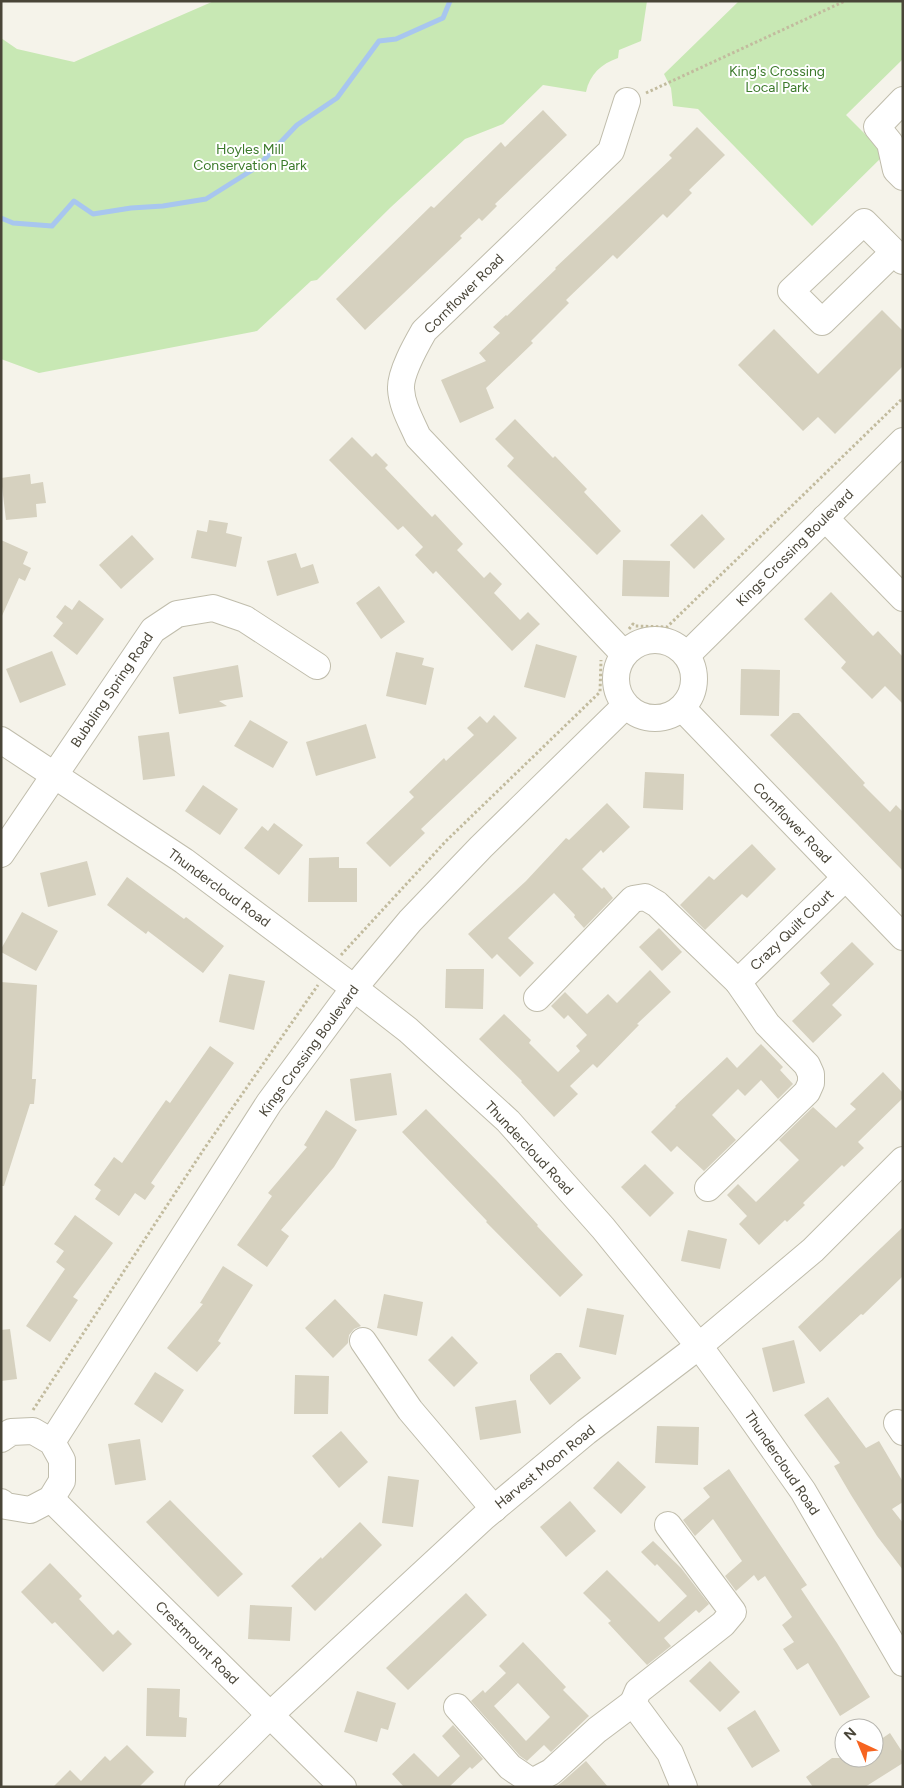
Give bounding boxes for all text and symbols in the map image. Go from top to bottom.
park label: King's Crossing Local Park [729,63,825,96]
park label: Hoyles Mill Conservation Park [193,141,307,174]
street label: Cornflower Road [421,251,507,337]
street label: Kings Crossing Boulevard [733,486,857,610]
street label: Bubbling Spring Road [67,629,157,751]
street label: Cornflower Road [749,779,835,867]
street label: Thundercloud Road [165,845,273,931]
street label: Crazy Quilt Court [747,886,837,974]
street label: Kings Crossing Boulevard [255,982,363,1120]
street label: Thundercloud Road [481,1098,577,1198]
street label: Thundercloud Road [741,1408,823,1518]
street label: Harvest Moon Road [491,1421,599,1513]
street label: Crestmount Road [152,1598,242,1688]
north arrow [834,1718,884,1768]
text: N [841,1724,860,1744]

